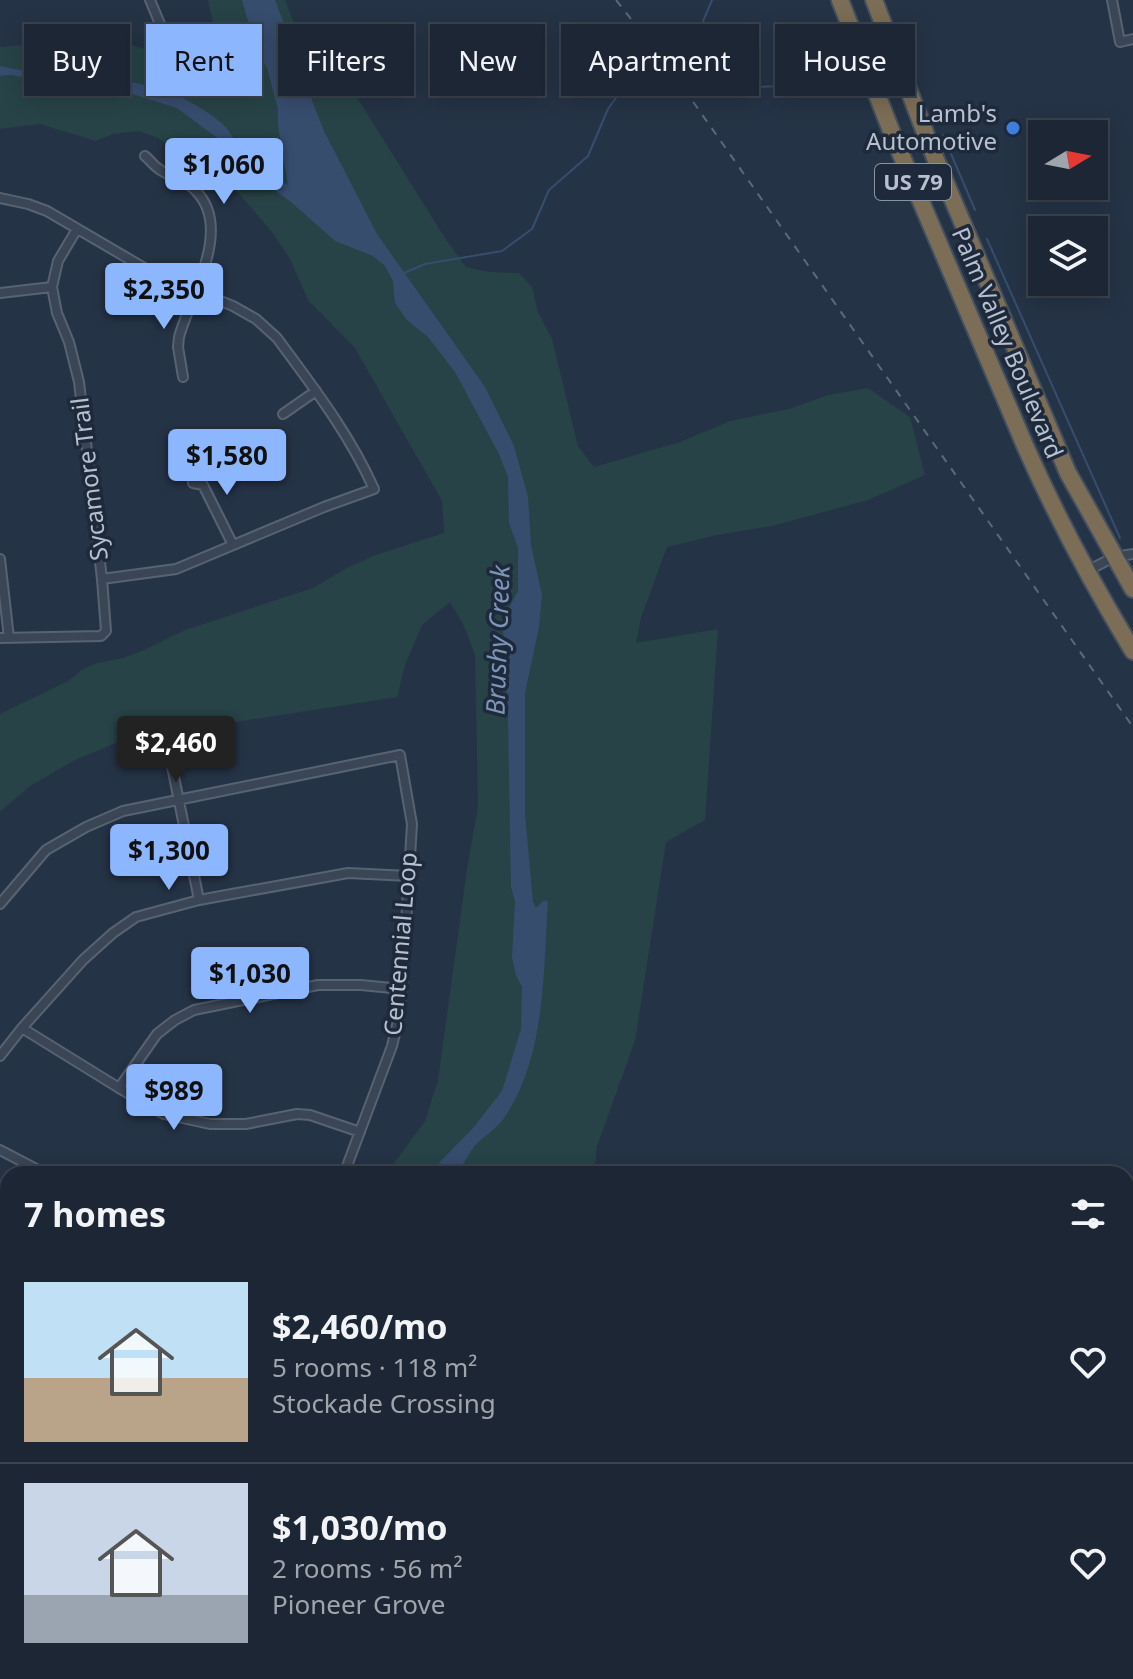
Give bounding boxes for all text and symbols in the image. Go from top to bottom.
chip: Buy [24,24,130,96]
chip: Rent [146,24,262,96]
chip: Filters [278,24,414,96]
chip: New [430,24,545,96]
chip: Apartment [561,24,759,96]
chip: House [775,24,915,96]
place label: Lamb's Automotive [866,96,997,157]
marker: Lamb's Automotive [1004,119,1022,137]
north arrow [1028,120,1108,200]
map controls [1028,120,1108,296]
pin: $1,060 [159,138,289,206]
text: $1,060 [183,146,265,182]
road number: US 79 [875,164,951,200]
button: layers [1028,216,1108,296]
street label: Palm Valley Boulevard [945,222,1072,463]
pin: $2,350 [99,263,229,331]
text: $2,350 [123,271,205,307]
street label: Sycamore Trail [62,396,115,563]
pin: $1,580 [162,429,292,497]
text: $1,580 [186,437,268,473]
water label: Brushy Creek [476,563,518,716]
pin: $2,460 [111,716,241,784]
text: $2,460 [135,724,217,760]
pin: $1,300 [104,824,234,892]
text: $1,300 [128,832,210,868]
street label: Centennial Loop [375,851,424,1037]
pin: $1,030 [185,947,315,1015]
text: $1,030 [209,955,291,991]
pin: $989 [127,1064,221,1132]
text: $989 [144,1072,204,1108]
text: 7 homes [24,1191,166,1237]
icon: filters [1066,1192,1110,1236]
text: $2,460/mo [272,1303,447,1349]
icon: home [88,1314,184,1410]
icon: heart [1066,1340,1110,1384]
text: 5 rooms · 118 m² [272,1349,477,1385]
text: Stockade Crossing [272,1385,496,1421]
text: $1,030/mo [272,1504,447,1550]
icon: home [88,1515,184,1611]
icon: heart [1066,1541,1110,1585]
text: 2 rooms · 56 m² [272,1550,462,1586]
text: Pioneer Grove [272,1586,445,1622]

